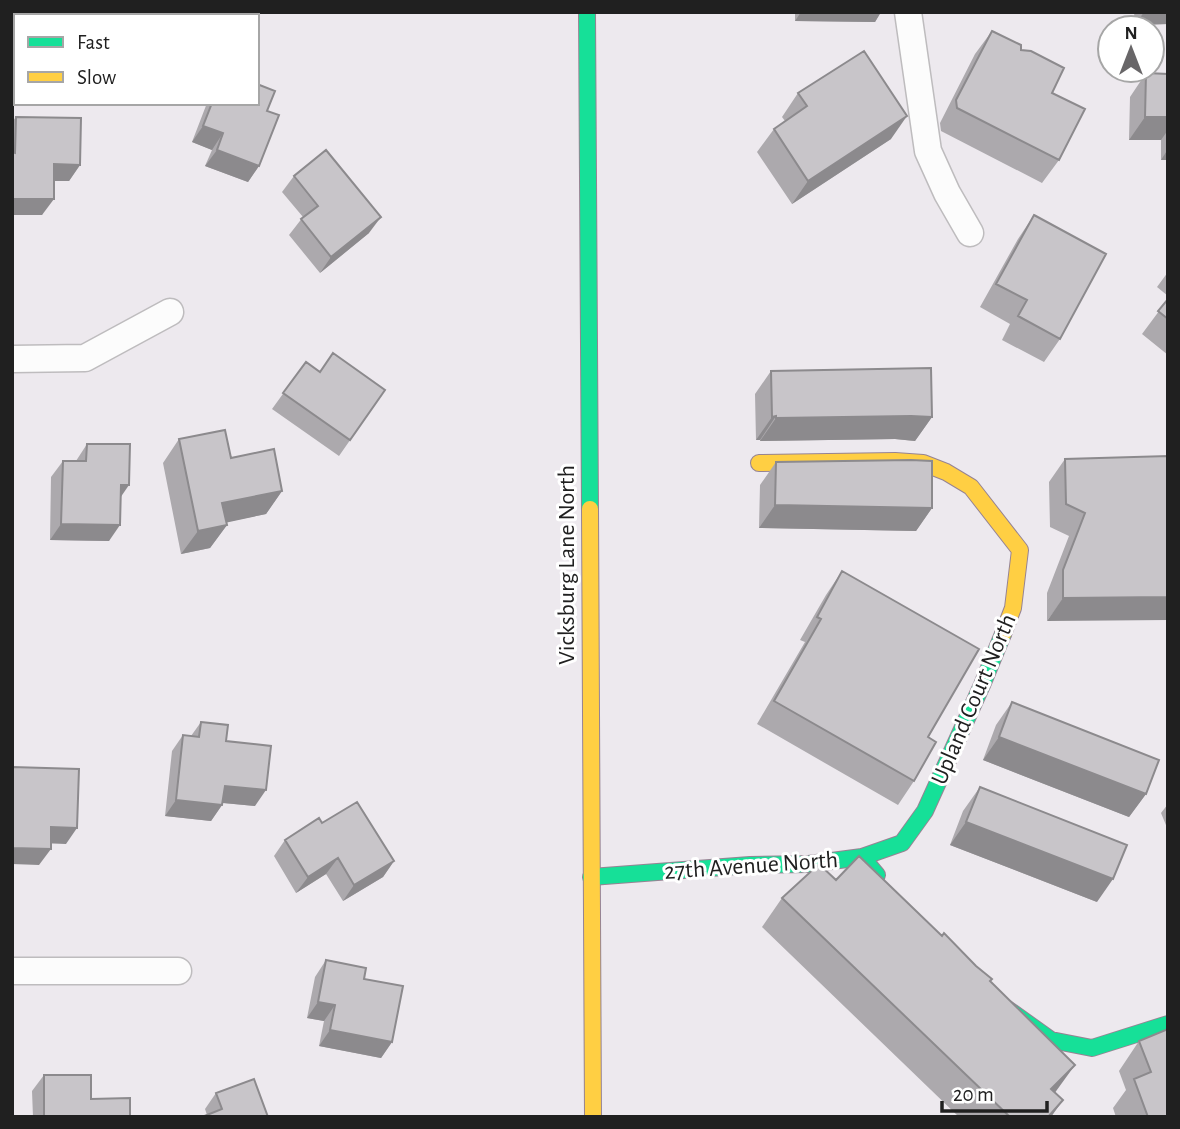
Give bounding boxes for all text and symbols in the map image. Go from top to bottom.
legend [14,14,259,105]
north arrow [1096,14,1166,84]
text: N [1124,24,1138,43]
text: Fast [77,32,110,53]
text: Slow [77,67,116,88]
street label: Vicksburg Lane North [555,465,579,665]
street label: Upland Court North [927,611,1021,788]
street label: 27th Avenue North [663,848,839,884]
scale bar [942,1070,1047,1114]
text: 20 m [953,1084,994,1105]

